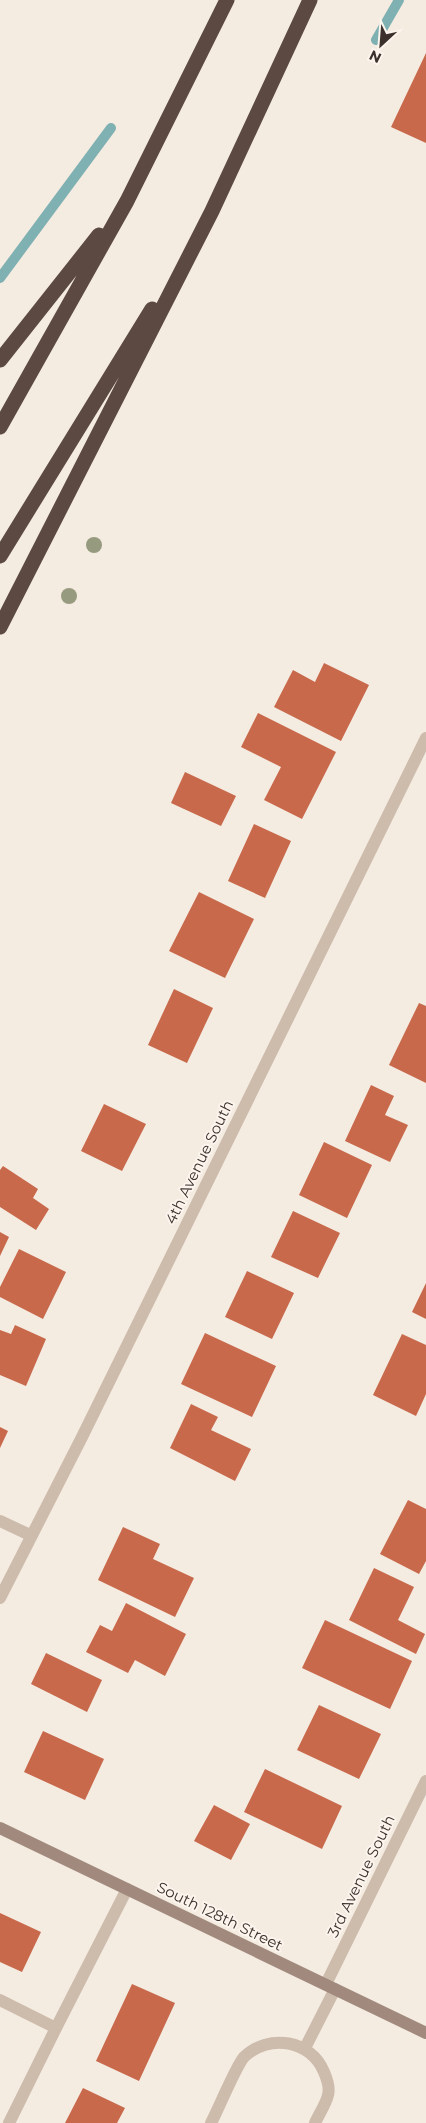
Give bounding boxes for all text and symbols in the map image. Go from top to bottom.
north arrow [356,20,406,70]
text: N [366,46,384,67]
street label: 4th Avenue South [161,1097,237,1227]
street label: 3rd Avenue South [323,1812,399,1940]
street label: South 128th Street [154,1877,286,1955]

